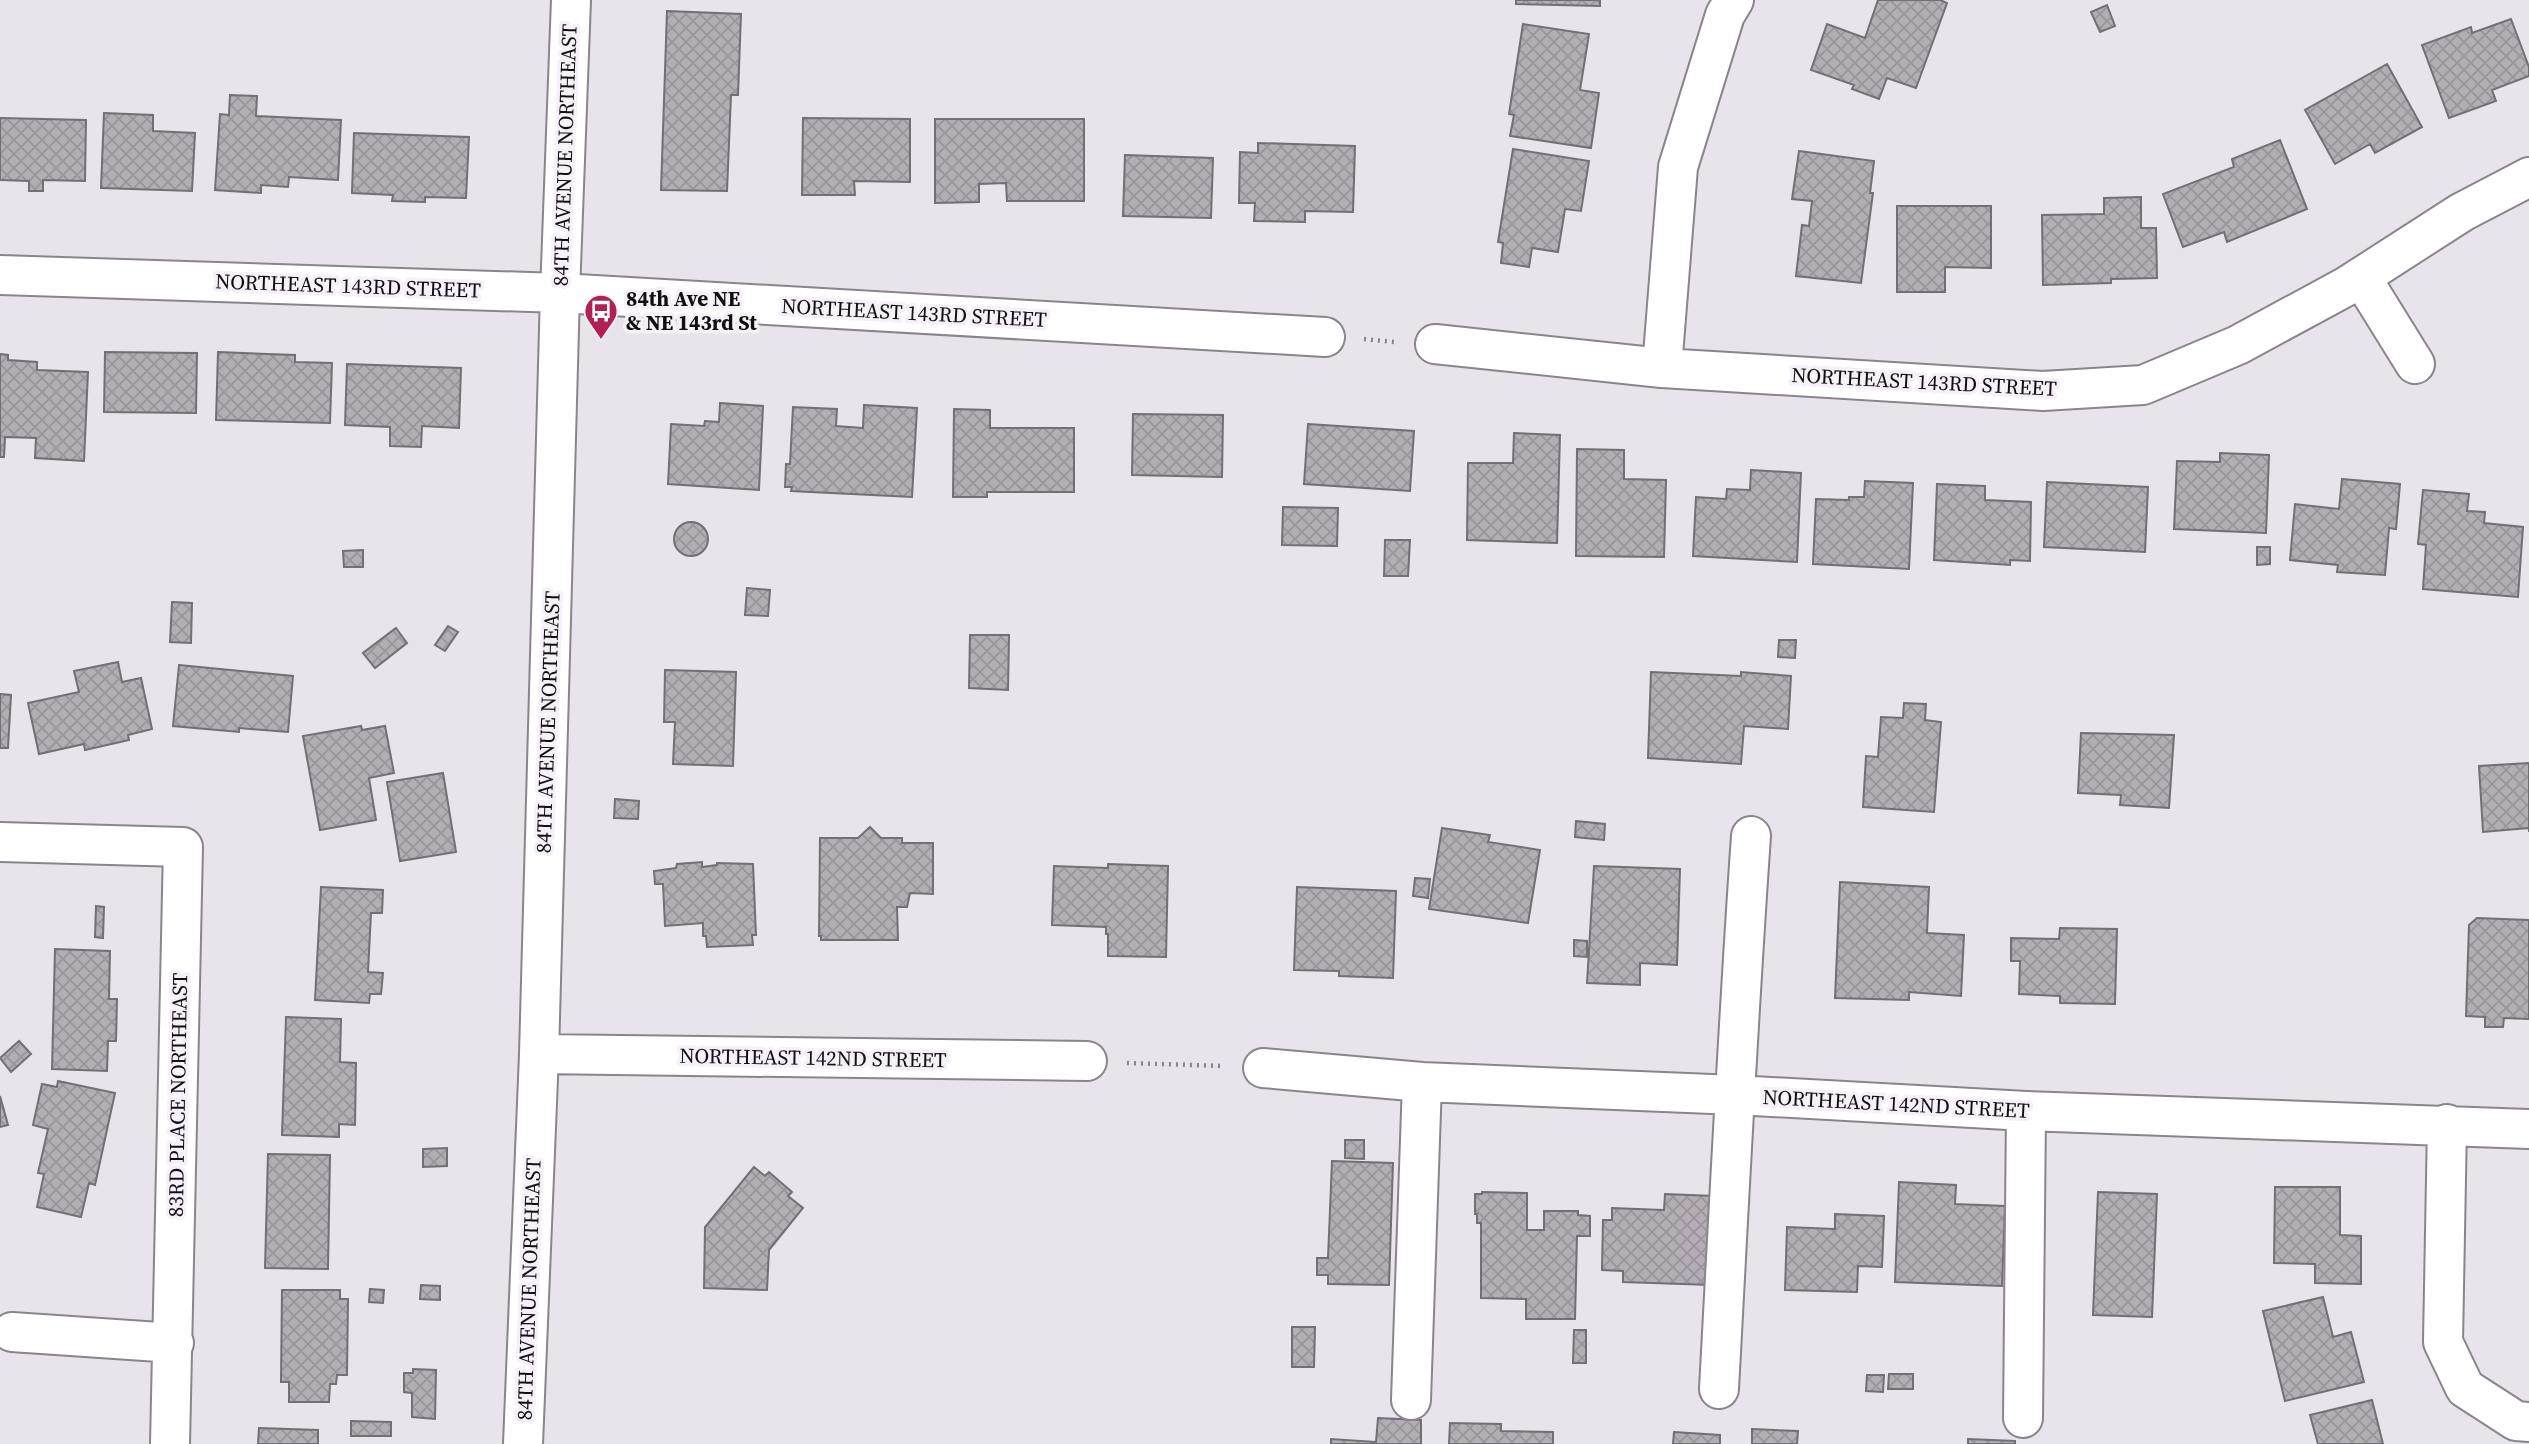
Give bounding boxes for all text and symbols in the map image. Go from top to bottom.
street label: 84TH AVENUE NORTHEAST [545,23,584,287]
street label: NORTHEAST 143RD STREET [215,266,482,305]
place label: 84th Ave NE & NE 143rd St [626,284,757,337]
street label: NORTHEAST 143RD STREET [781,291,1048,334]
bus stop icon: 84th Ave NE & NE 143rd St [582,292,620,341]
street label: NORTHEAST 143RD STREET [1791,360,2058,403]
street label: 84TH AVENUE NORTHEAST [528,590,567,854]
street label: 83RD PLACE NORTHEAST [161,972,194,1217]
street label: NORTHEAST 142ND STREET [679,1041,947,1074]
street label: NORTHEAST 142ND STREET [1762,1082,2031,1125]
street label: 84TH AVENUE NORTHEAST [509,1157,548,1421]

